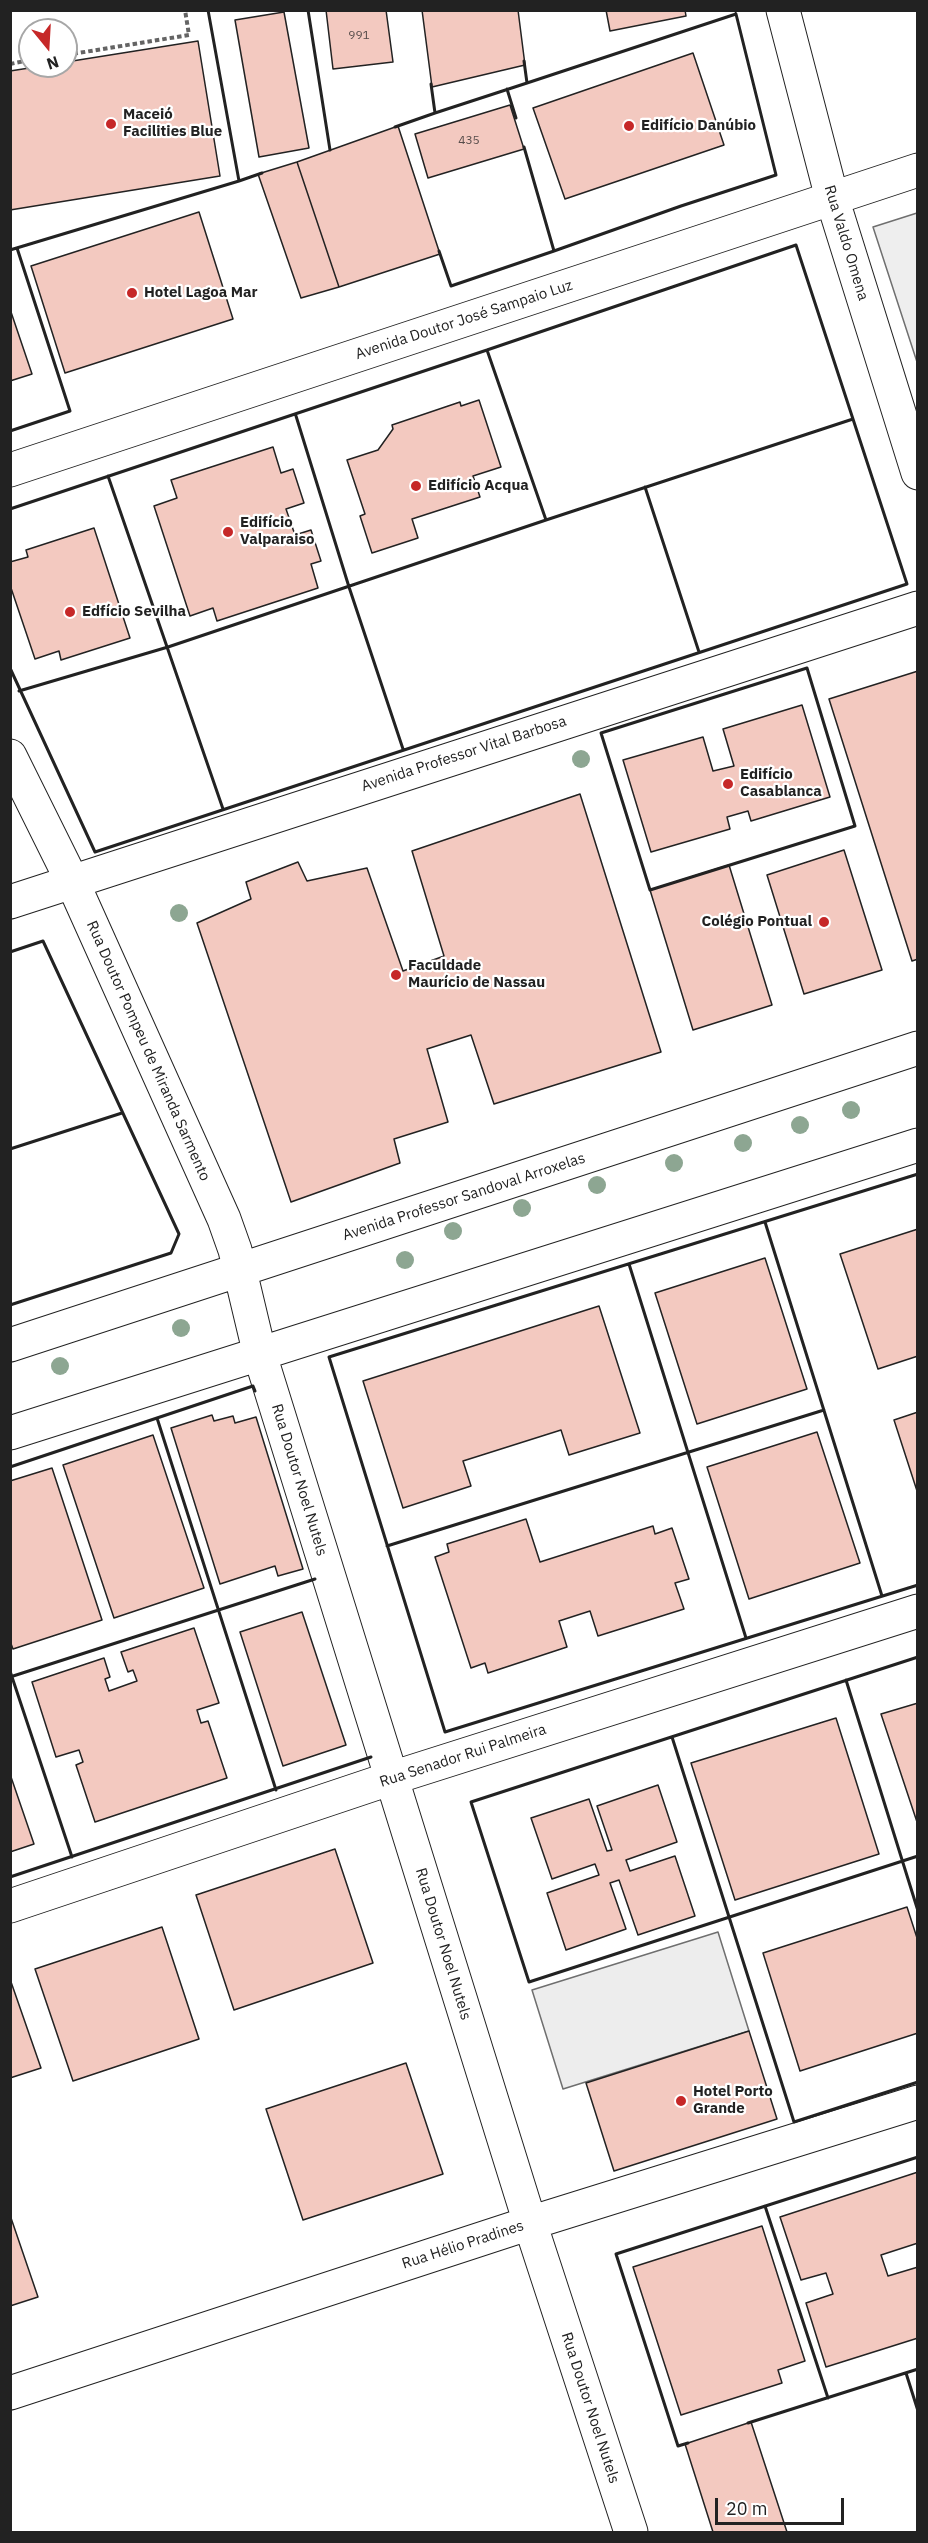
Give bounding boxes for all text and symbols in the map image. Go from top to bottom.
north arrow [18,18,78,78]
house number: 991 [348,29,370,43]
text: N [44,52,62,75]
place label: Maceió Facilities Blue [123,106,222,141]
marker: Maceió Facilities Blue [104,117,118,131]
place label: Edifício Danúbio [641,117,756,135]
marker: Edifício Danúbio [622,119,636,133]
house number: 435 [458,134,480,148]
street label: Rua Valdo Omena [820,183,872,303]
street label: Avenida Doutor José Sampaio Luz [353,276,575,364]
place label: Hotel Lagoa Mar [144,284,258,302]
marker: Hotel Lagoa Mar [125,286,139,300]
place label: Edifício Acqua [428,477,529,495]
marker: Edifício Acqua [409,479,423,493]
place label: Edifício Valparaiso [240,514,315,549]
marker: Edifício Valparaiso [221,525,235,539]
place label: Edfício Sevilha [82,603,186,621]
marker: Edfício Sevilha [63,605,77,619]
street label: Avenida Professor Vital Barbosa [359,712,569,796]
place label: Edifício Casablanca [740,766,822,801]
marker: Edifício Casablanca [721,777,735,791]
place label: Colégio Pontual [702,913,812,931]
marker: Colégio Pontual [817,915,831,929]
street label: Rua Doutor Pompeu de Miranda Sarmento [82,918,214,1184]
place label: Faculdade Maurício de Nassau [408,957,545,992]
marker: Faculdade Maurício de Nassau [389,968,403,982]
street label: Avenida Professor Sandoval Arroxelas [340,1149,588,1245]
street label: Rua Doutor Noel Nutels [267,1402,331,1558]
street label: Rua Senador Rui Palmeira [377,1721,549,1791]
street label: Rua Doutor Noel Nutels [411,1866,475,2022]
place label: Hotel Porto Grande [693,2083,773,2118]
marker: Hotel Porto Grande [674,2094,688,2108]
street label: Rua Hélio Pradines [400,2217,526,2273]
street label: Rua Doutor Noel Nutels [557,2330,623,2486]
scale bar [718,2486,847,2524]
text: 20 m [726,2497,768,2520]

